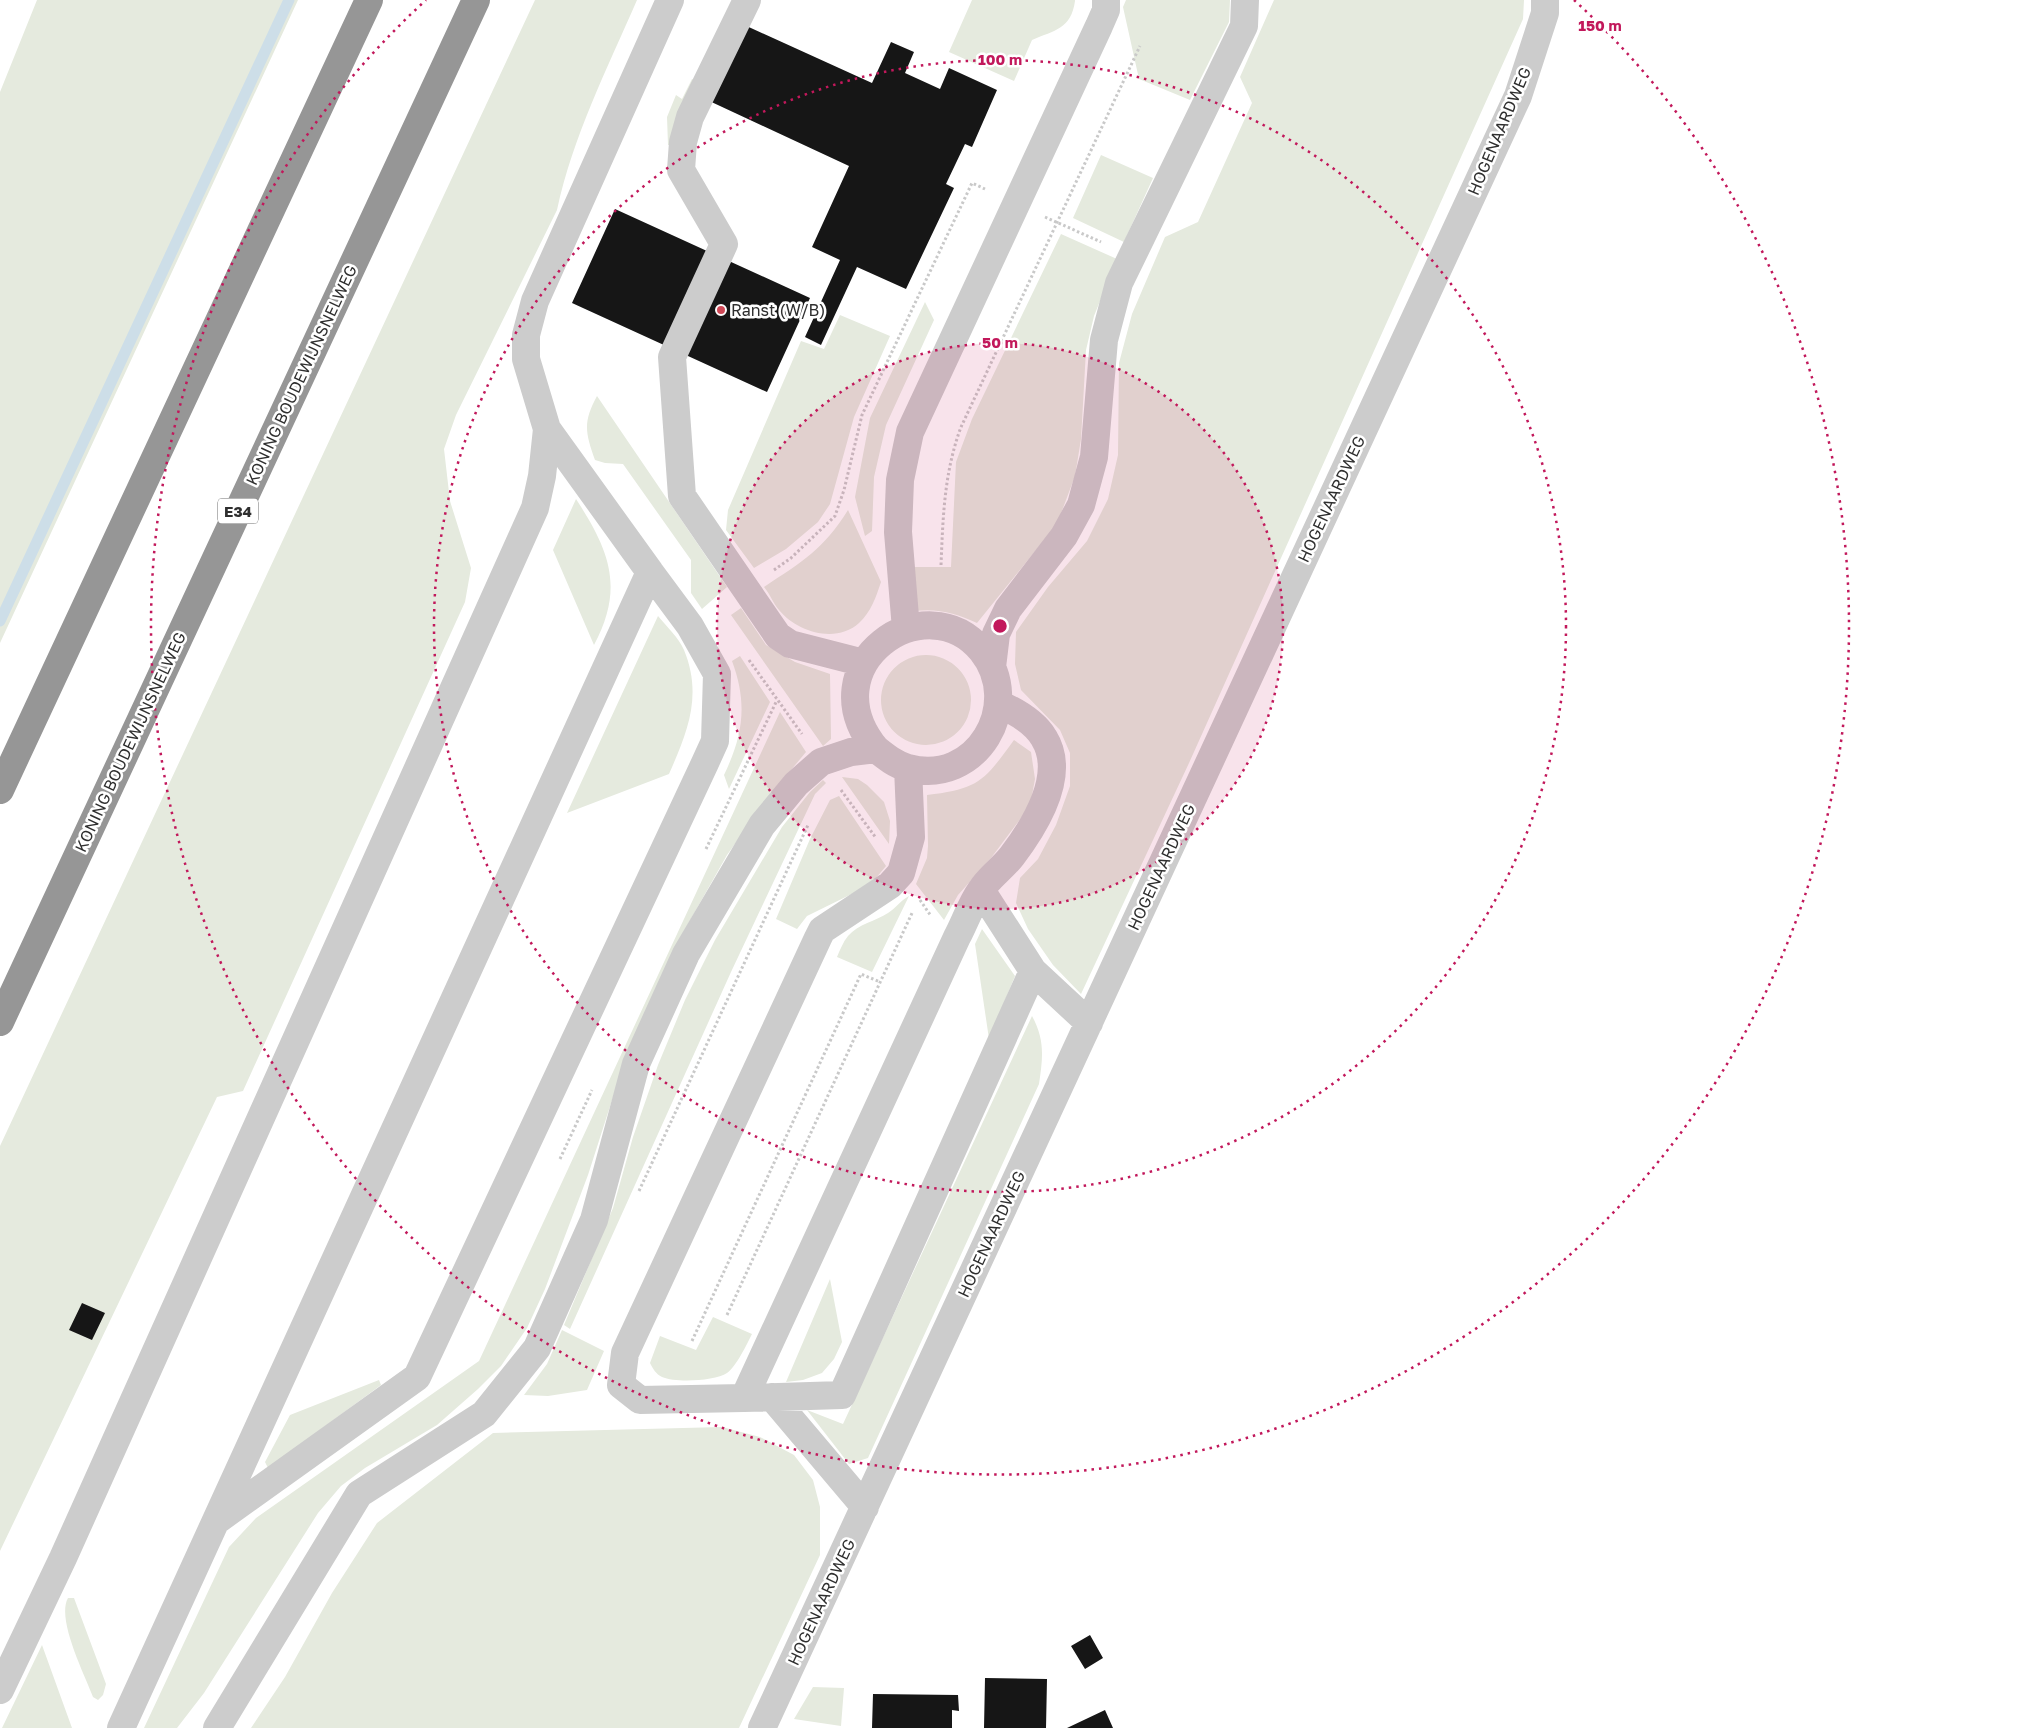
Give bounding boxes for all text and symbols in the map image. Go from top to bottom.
text: 150 m [1578,16,1622,34]
text: 100 m [978,50,1022,68]
street label: HOGENAARDWEG [1463,64,1535,198]
street label: KONING BOUDEWIJNSNELWEG [241,262,361,488]
place label: Ranst (W/B) [731,300,825,320]
marker: Ranst (W/B) [715,304,727,316]
text: 50 m [982,333,1018,351]
street label: HOGENAARDWEG [1293,433,1369,565]
road number: E34 [218,498,258,524]
centre of rings [991,617,1009,635]
street label: KONING BOUDEWIJNSNELWEG [70,629,190,855]
street label: HOGENAARDWEG [1123,801,1199,933]
street label: HOGENAARDWEG [953,1168,1029,1300]
street label: HOGENAARDWEG [783,1536,859,1668]

